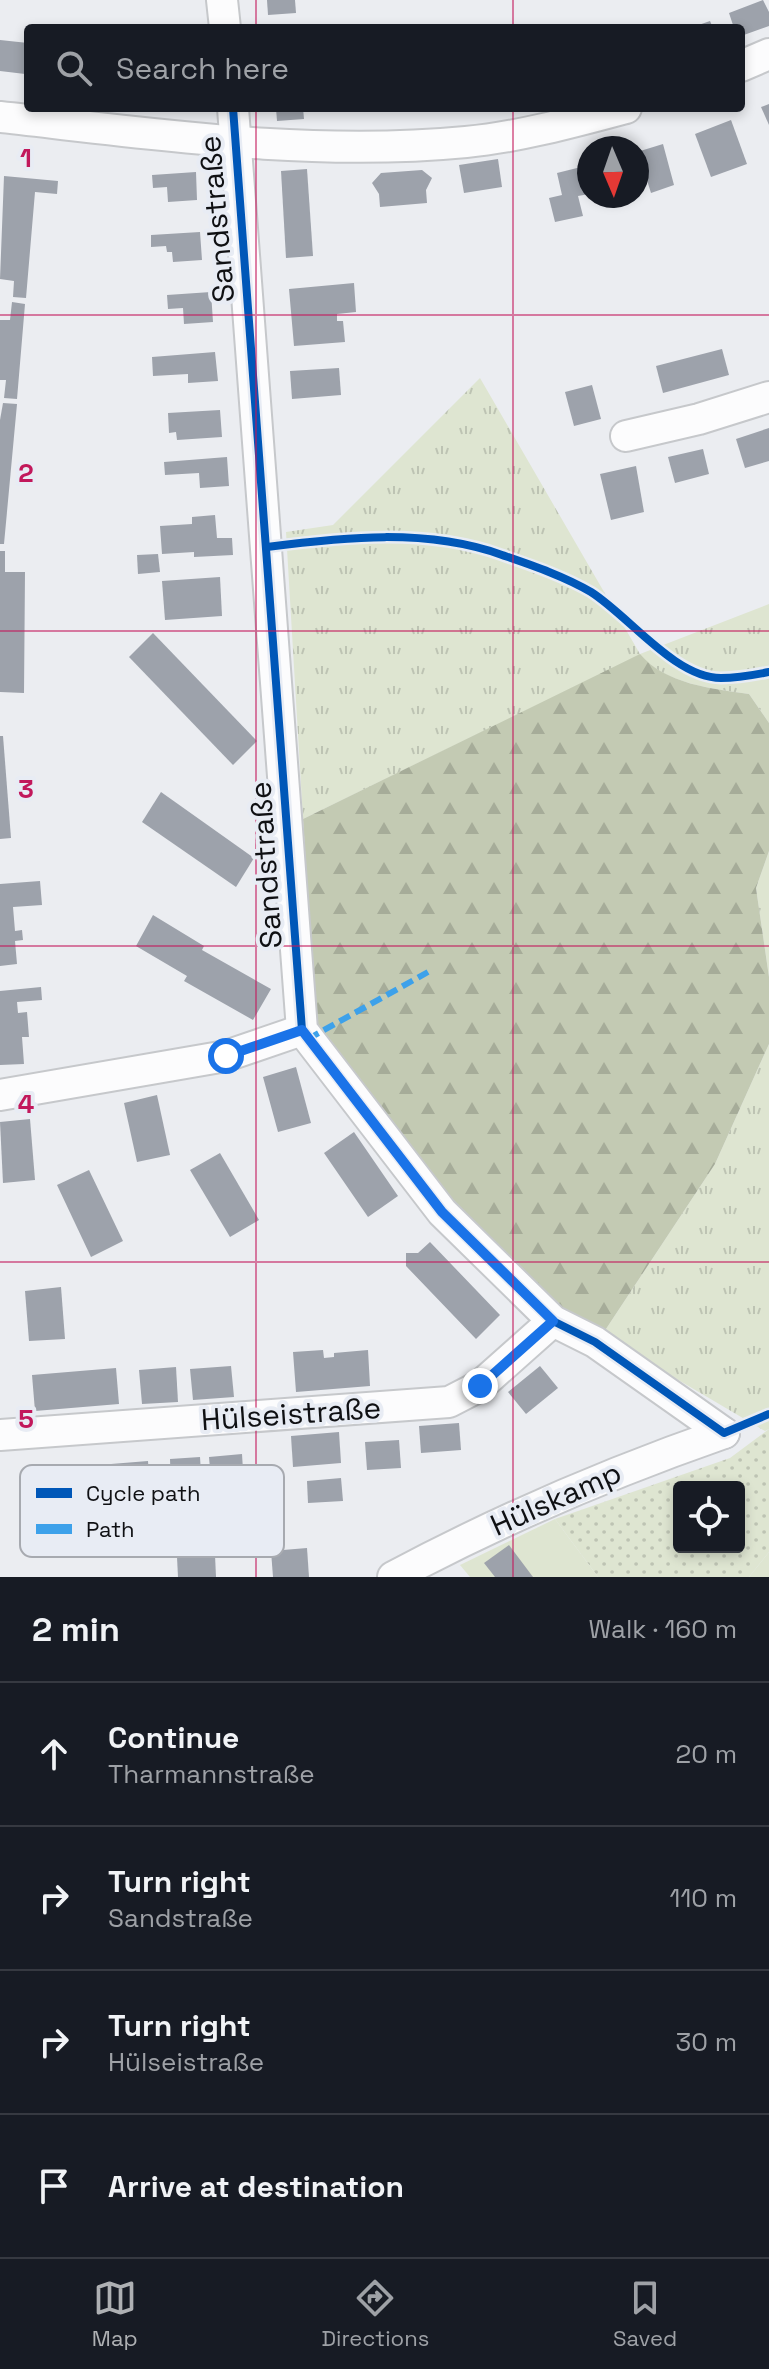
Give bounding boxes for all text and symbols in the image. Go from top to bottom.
search box [24,24,745,112]
icon: search [52,46,96,90]
text: Search here [116,49,289,88]
street label: Sandstraße [190,134,243,304]
north arrow [577,136,649,208]
text: 1 [20,141,32,175]
text: 2 [18,456,34,490]
text: 3 [18,772,34,806]
street label: Sandstraße [240,780,291,950]
route start [208,1038,244,1074]
text: 4 [18,1087,34,1121]
route end [462,1368,498,1404]
street label: Hülseistraße [200,1388,382,1439]
text: 5 [18,1402,34,1436]
street label: Hülskamp [484,1452,627,1545]
legend [20,1465,284,1557]
text: Cycle path [86,1479,201,1507]
map controls [673,1481,745,1553]
button: locate [673,1481,745,1553]
text: Path [86,1515,135,1543]
text: 2 min [32,1608,120,1651]
text: Walk · 160 m [588,1612,737,1646]
text: Continue [108,1718,239,1757]
icon: ahead [32,1732,76,1776]
text: 20 m [676,1737,737,1771]
text: Tharmannstraße [108,1757,315,1791]
text: Turn right [108,1862,251,1901]
icon: right [32,1876,76,1920]
text: 110 m [670,1881,737,1915]
text: Sandstraße [108,1901,253,1935]
text: Turn right [108,2006,251,2045]
icon: right [32,2020,76,2064]
text: 30 m [676,2025,737,2059]
text: Hülseistraße [108,2045,264,2079]
icon: arrive [32,2164,76,2208]
text: Arrive at destination [108,2167,404,2206]
tab: Map [92,2276,138,2352]
tab: Directions [321,2276,429,2352]
tab: Saved [613,2276,677,2352]

